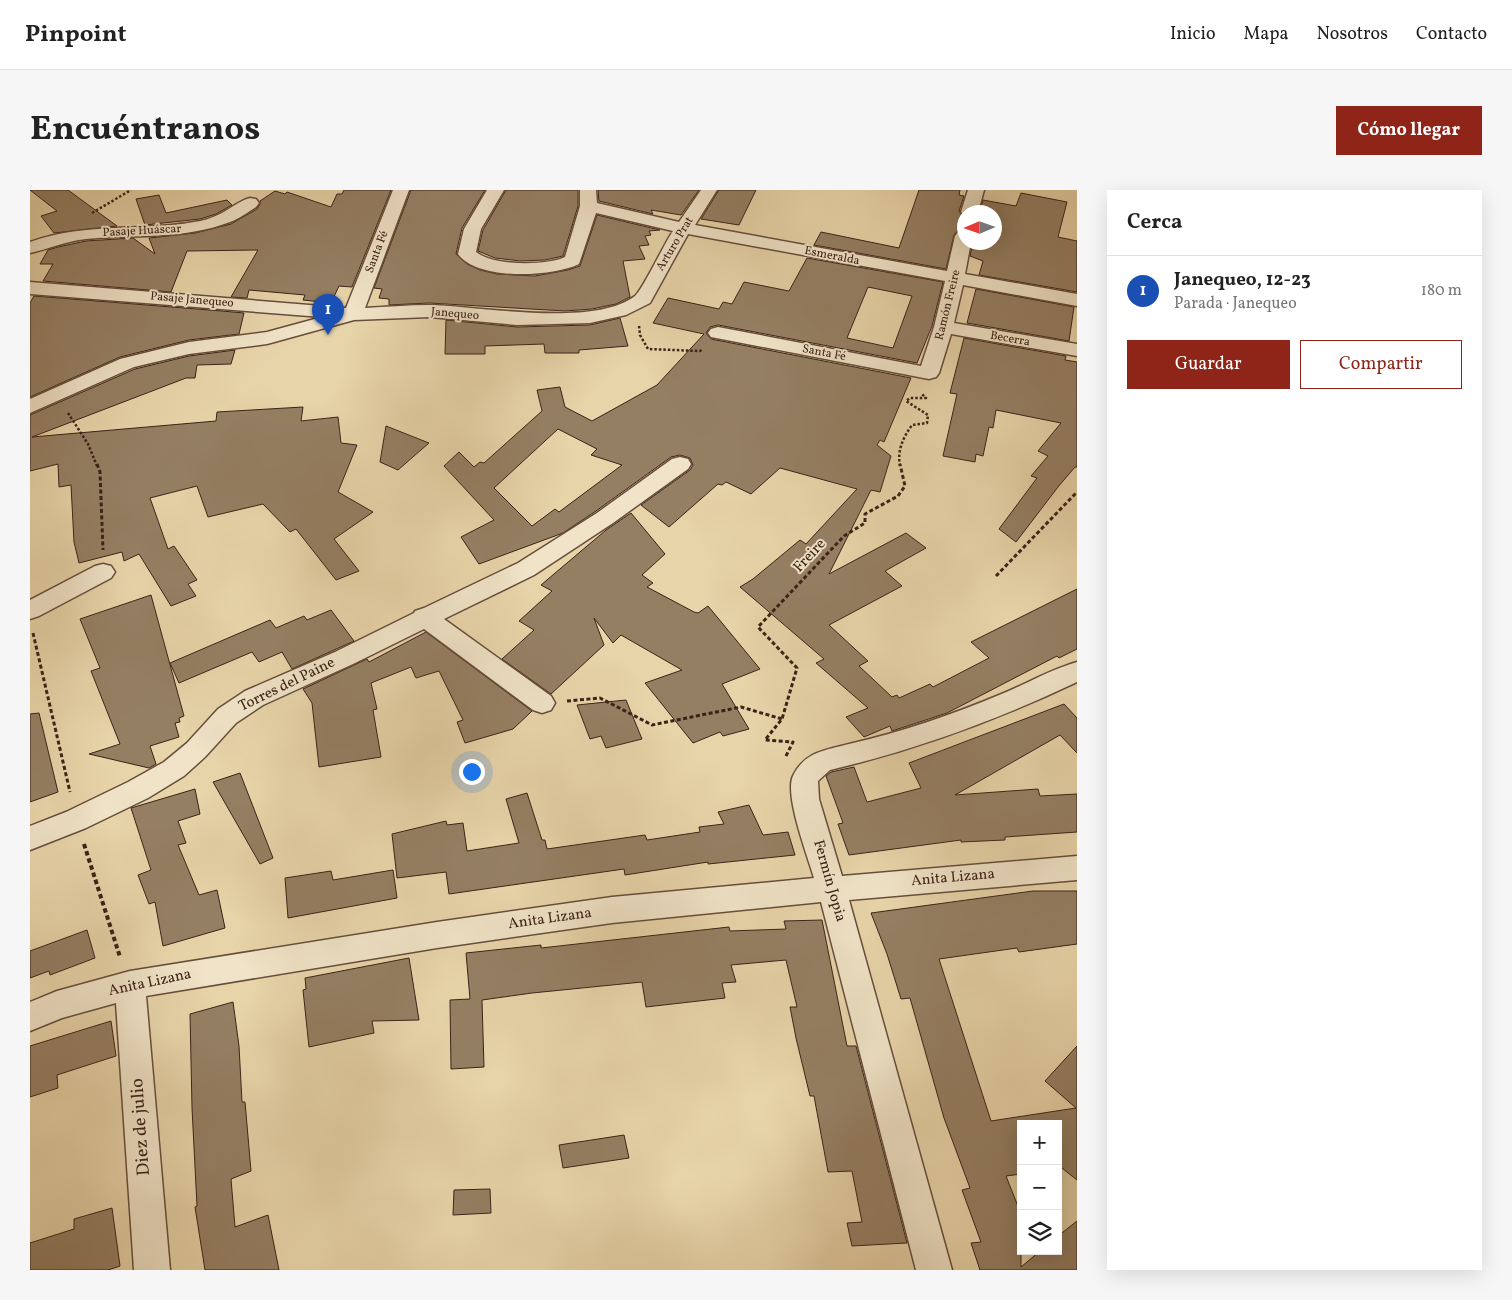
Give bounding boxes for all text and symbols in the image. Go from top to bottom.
text: Pinpoint [25,18,127,52]
text: Inicio [1170,22,1216,47]
text: Mapa [1244,22,1289,47]
text: Nosotros [1317,22,1388,47]
text: Contacto [1416,22,1487,47]
text: Encuéntranos [30,106,260,154]
button: Cómo llegar [1336,106,1482,155]
north arrow [957,205,1002,250]
text: Cerca [1127,208,1182,237]
street label: Arturo Prat [653,214,697,274]
street label: Pasaje Huáscar [102,221,182,241]
street label: Santa Fé [362,228,392,275]
street label: Esmeralda [803,243,861,269]
text: Janequeo, 12-23 [1174,267,1311,293]
street label: Ramón Freire [932,268,965,342]
text: 1 [1140,280,1146,302]
text: 180 m [1421,280,1462,302]
street label: Pasaje Janequeo [150,288,234,312]
text: Parada · Janequeo [1174,293,1297,315]
pin: 1 [312,294,344,335]
street label: Janequeo [430,304,480,324]
street label: Becerra [989,328,1031,350]
button: Guardar [1127,340,1290,389]
button: Compartir [1300,340,1462,389]
street label: Santa Fé [801,341,848,365]
street label: Freire [789,534,831,578]
street label: Torres del Paine [235,653,339,717]
your location [459,759,485,785]
street label: Fermín Jopia [807,838,851,924]
street label: Anita Lizana [910,864,996,892]
street label: Anita Lizana [507,903,593,935]
street label: Anita Lizana [107,964,193,1002]
street label: Diez de julio [125,1077,157,1177]
map controls [1017,1120,1062,1255]
button: + [1017,1120,1062,1165]
button: − [1017,1165,1062,1210]
button: layers [1017,1210,1062,1255]

